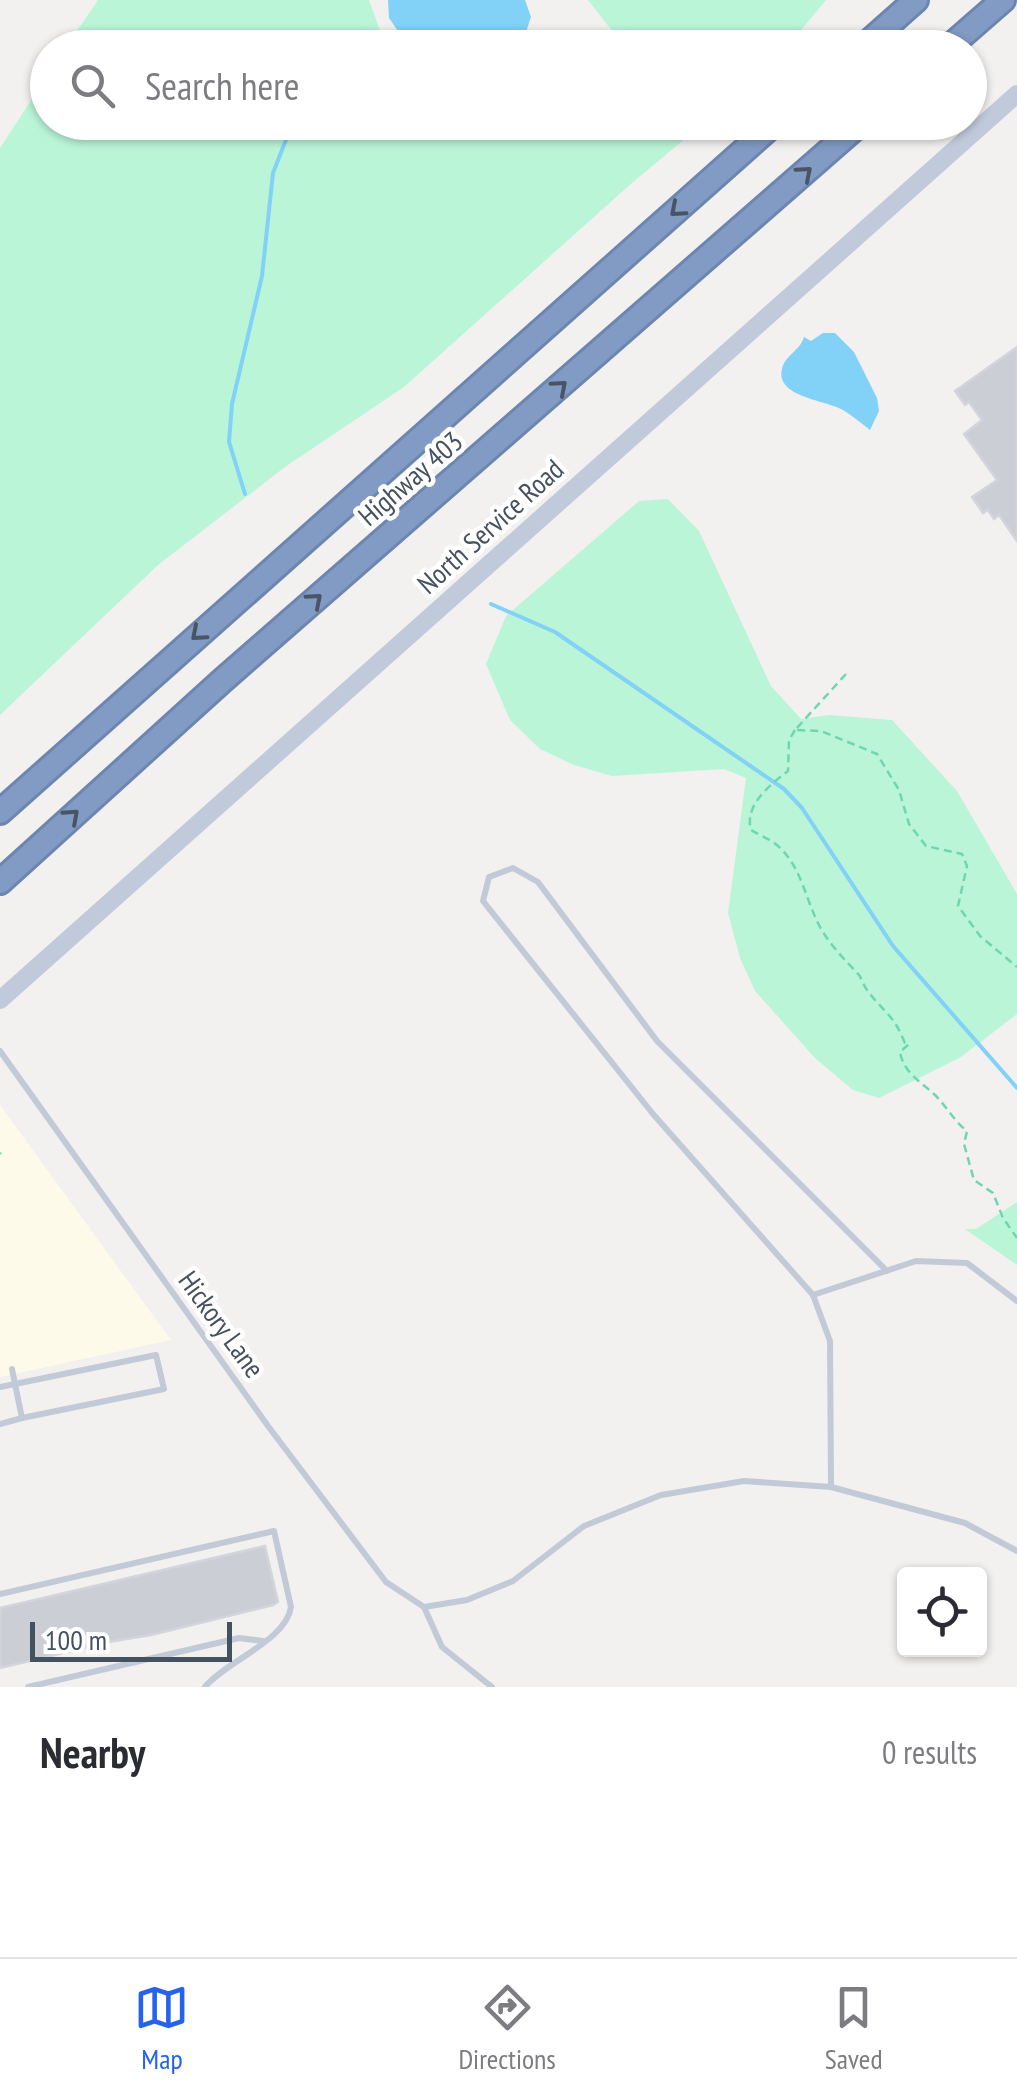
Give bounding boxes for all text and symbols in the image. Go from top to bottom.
search box [30,30,987,140]
icon: search [65,58,120,113]
text: Search here [145,61,299,110]
one-way arrow [793,167,812,185]
one-way arrow [670,199,689,217]
one-way arrow [548,380,567,398]
street label: Highway 403 [350,422,470,534]
street label: North Service Road [409,451,571,601]
one-way arrow [303,594,322,612]
one-way arrow [191,623,210,641]
one-way arrow [60,810,79,828]
street label: Hickory Lane [171,1263,273,1385]
map controls [897,1567,987,1657]
button: locate [897,1567,987,1657]
scale bar [30,1617,232,1662]
text: 100 m [45,1621,107,1658]
text: Nearby [40,1725,145,1780]
text: 0 results [882,1731,977,1773]
tab: Map [134,1980,189,2077]
tab: Directions [458,1980,556,2077]
tab: Saved [825,1980,883,2077]

